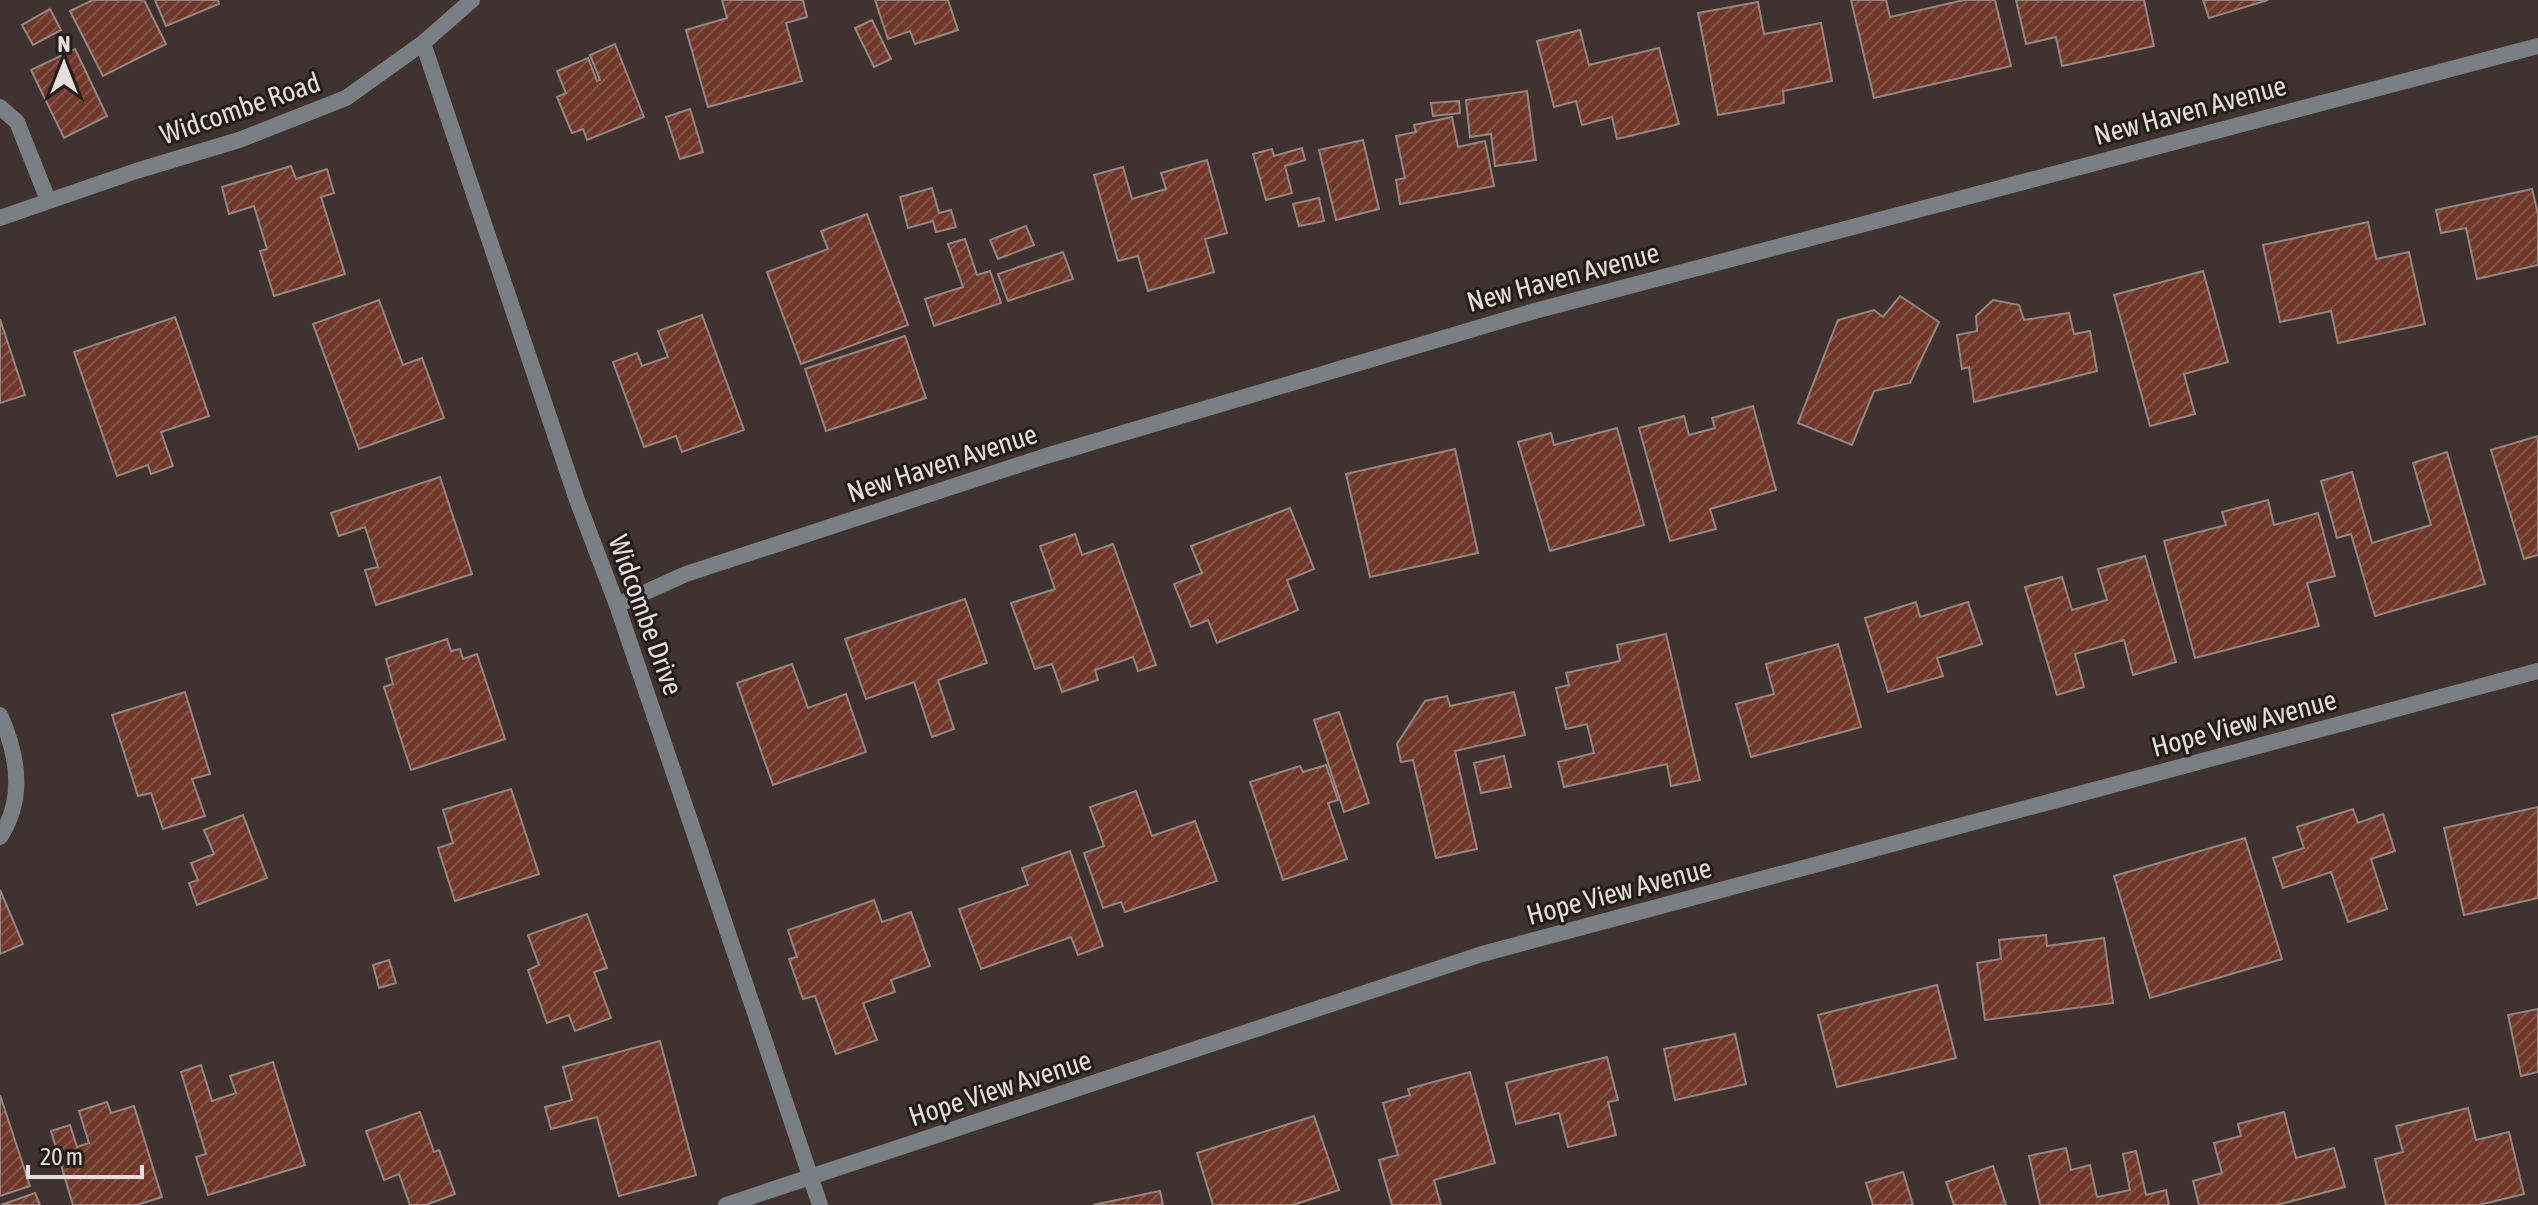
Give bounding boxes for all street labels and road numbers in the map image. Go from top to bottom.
street label: Widcombe Road [156,66,324,150]
street label: New Haven Avenue [2090,69,2290,151]
street label: New Haven Avenue [1463,236,1663,318]
street label: New Haven Avenue [843,417,1041,509]
street label: Widcombe Drive [602,531,690,699]
street label: Hope View Avenue [2148,683,2340,763]
street label: Hope View Avenue [1523,851,1715,931]
street label: Hope View Avenue [905,1043,1095,1133]

